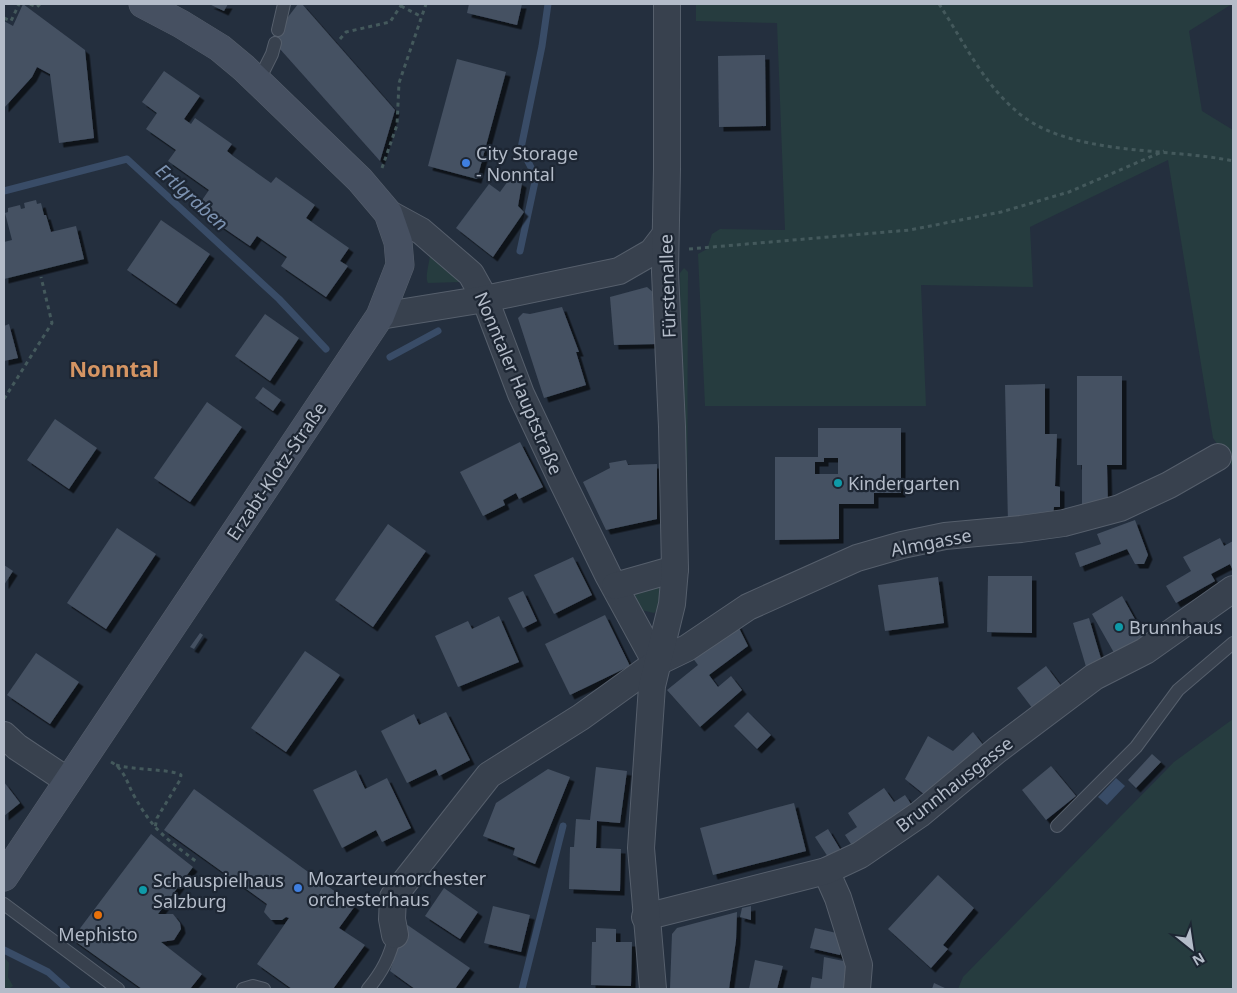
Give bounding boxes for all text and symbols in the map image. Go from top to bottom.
place label: City Storage - Nonntal [476,141,578,186]
marker: City Storage - Nonntal [460,157,472,169]
water label: Ertlgraben [150,158,234,236]
street label: Fürstenallee [653,234,681,338]
street label: Nonntaler Hauptstraße [470,288,568,478]
district label: Nonntal [69,353,159,383]
street label: Erzabt-Klotz-Straße [221,397,331,545]
place label: Kindergarten [848,471,960,495]
marker: Kindergarten [832,477,844,489]
street label: Almgasse [889,522,973,562]
place label: Brunnhaus [1129,615,1222,639]
marker: Brunnhaus [1113,621,1125,633]
street label: Brunnhausgasse [891,731,1017,837]
place label: Mozarteumorchester orchesterhaus [308,866,487,911]
place label: Schauspielhaus Salzburg [153,868,284,913]
marker: Mozarteumorchester orchesterhaus [292,882,304,894]
marker: Schauspielhaus Salzburg [137,884,149,896]
marker: Mephisto [92,909,104,921]
place label: Mephisto [58,922,138,946]
north arrow [1167,923,1217,973]
text: N [1189,949,1208,971]

